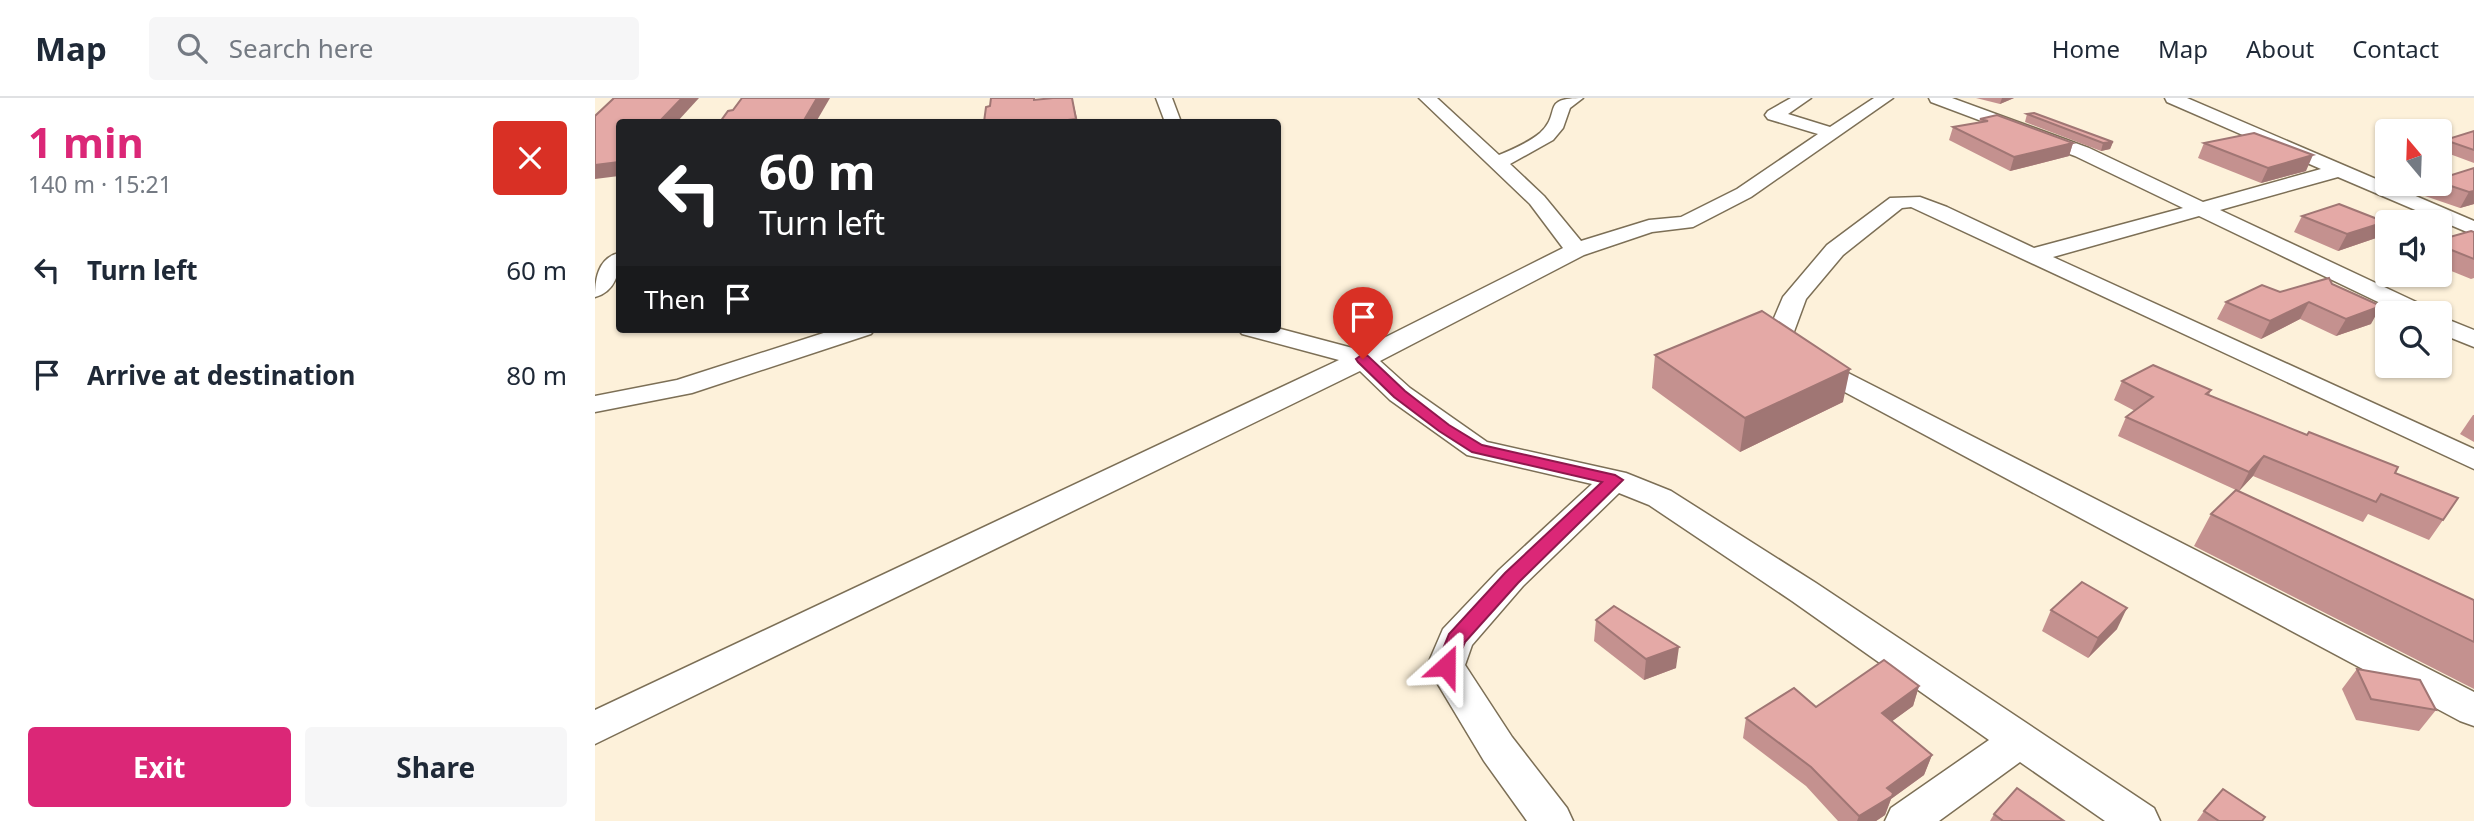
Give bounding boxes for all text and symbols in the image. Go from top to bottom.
search box [149,17,639,80]
text: Map [35,26,107,71]
icon: search [173,29,211,67]
text: Search here [229,30,373,66]
text: Home [2052,32,2120,65]
text: Map [2158,32,2208,65]
text: About [2246,32,2314,65]
text: Contact [2352,32,2439,65]
text: 1 min [28,113,144,170]
north arrow [2375,119,2452,196]
map controls [2375,119,2452,378]
button: close [493,121,567,195]
text: 60 m [759,138,876,204]
icon: left [644,147,735,238]
text: 140 m · 15:21 [28,168,172,200]
text: Turn left [759,201,885,244]
button: sound [2375,210,2452,287]
icon: left [28,251,66,289]
text: Turn left [87,252,198,288]
text: 60 m [506,252,567,288]
icon: arrive [719,280,757,318]
text: Then [644,281,705,317]
pin [1333,287,1393,359]
icon: arrive [1344,298,1382,336]
button: search [2375,301,2452,378]
icon: arrive [28,356,66,394]
text: Arrive at destination [87,357,356,393]
text: 80 m [506,357,567,393]
position arrow [1409,629,1483,703]
button: Exit [28,727,291,807]
button: Share [305,727,567,807]

